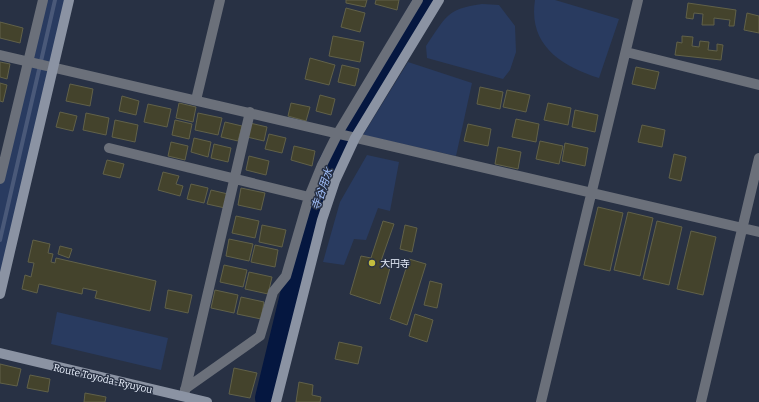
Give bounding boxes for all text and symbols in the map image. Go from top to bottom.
water label: 寺谷用水 [309,165,336,212]
marker: 大円寺 [367,258,377,268]
place label: 大円寺 [380,258,410,270]
street label: Route Toyoda-Ryuyou [52,362,154,396]

